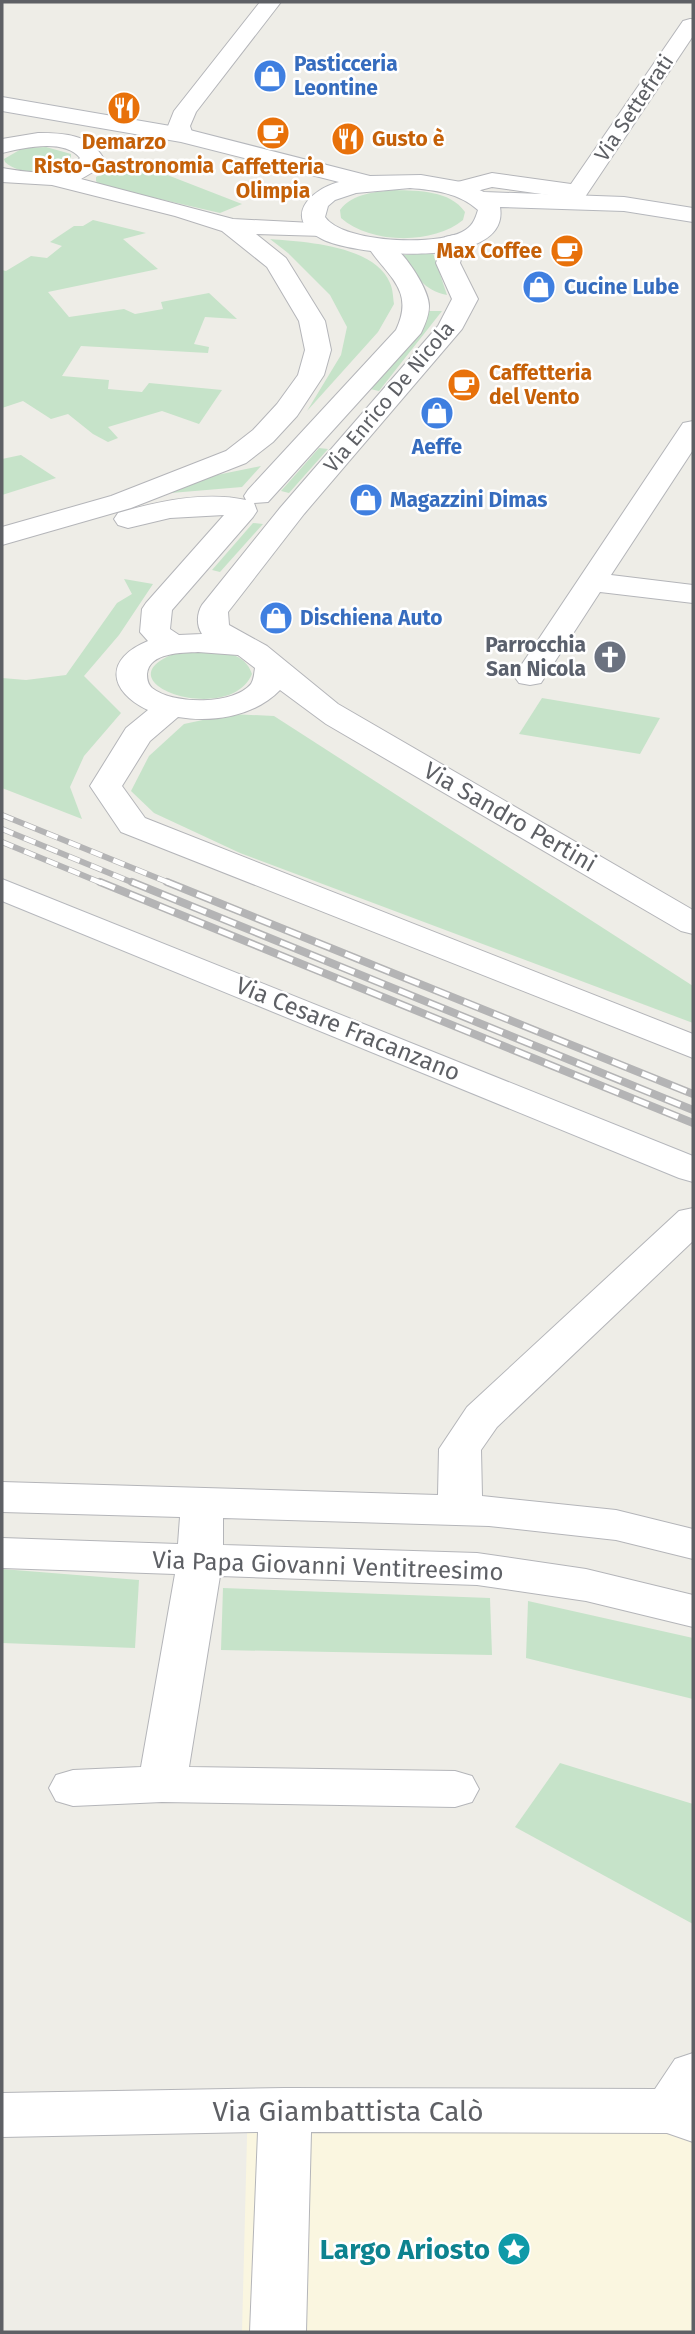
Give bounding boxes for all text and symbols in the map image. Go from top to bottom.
street label: Via Settefrati [589,50,679,166]
place label: Pasticceria Leontine [294,51,398,101]
shop icon: Pasticceria Leontine [251,57,289,95]
restaurant icon: Demarzo Risto-Gastronomia [105,89,143,127]
cafe icon: Caffetteria Olimpia [254,114,292,152]
restaurant icon: Gusto è [329,120,367,158]
place label: Gusto è [372,126,445,152]
place label: Demarzo Risto-Gastronomia [34,129,214,179]
place label: Caffetteria Olimpia [222,154,324,204]
cafe icon: Max Coffee [548,232,586,270]
place label: Max Coffee [436,238,542,264]
shop icon: Cucine Lube [520,268,558,306]
place label: Cucine Lube [564,274,679,300]
street label: Via Enrico De Nicola [318,316,460,478]
place label: Caffetteria del Vento [489,360,592,410]
cafe icon: Caffetteria del Vento [445,366,483,404]
shop icon: Aeffe [418,394,456,432]
place label: Aeffe [411,434,463,460]
shop icon: Magazzini Dimas [347,481,385,519]
place label: Magazzini Dimas [390,487,547,513]
shop icon: Dischiena Auto [257,599,295,637]
place label: Dischiena Auto [300,605,442,631]
place label: Parrocchia San Nicola [485,632,586,682]
church icon: Parrocchia San Nicola [591,638,629,676]
street label: Via Sandro Pertini [419,756,601,878]
street label: Via Cesare Fracanzano [232,971,464,1087]
street label: Via Papa Giovanni Ventitreesimo [152,1546,504,1586]
street label: Via Giambattista Calò [212,2095,484,2128]
place icon: Largo Ariosto [495,2230,533,2268]
place label: Largo Ariosto [320,2233,490,2266]

